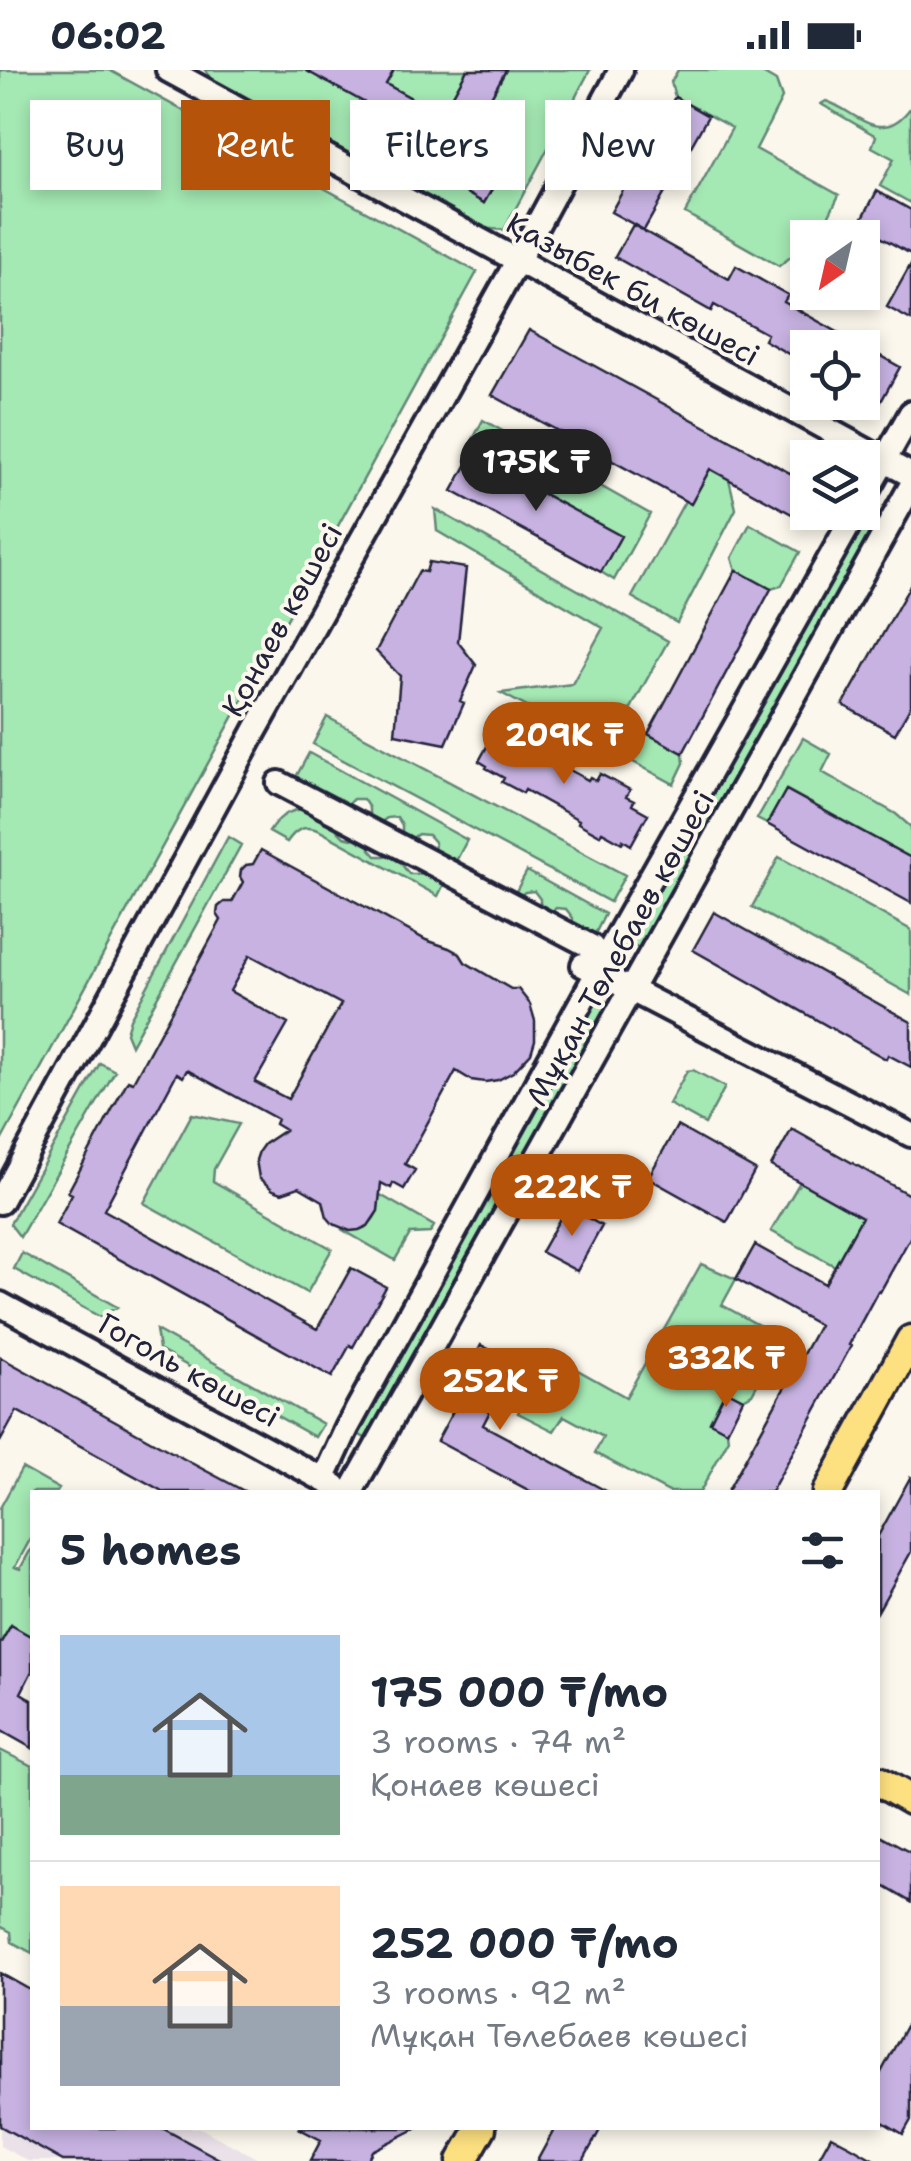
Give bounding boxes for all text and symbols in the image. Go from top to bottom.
text: 06:02 [50,10,166,61]
chip: Buy [30,100,161,190]
chip: Rent [181,100,330,190]
chip: Filters [350,100,525,190]
chip: New [545,100,691,190]
street label: Қазыбек би көшесі [499,202,767,376]
north arrow [790,220,880,310]
map controls [790,220,880,530]
button: locate [790,330,880,420]
pin: 175K ₸ [455,429,617,514]
text: 175K ₸ [482,440,590,483]
button: layers [790,440,880,530]
street label: Қонаев көшесі [212,516,352,724]
pin: 209K ₸ [483,702,645,787]
text: 209K ₸ [504,713,624,756]
street label: Мұқан Төлебаев көшесі [516,783,724,1113]
pin: 222K ₸ [491,1154,653,1239]
text: 222K ₸ [512,1165,632,1208]
street label: Гоголь көшесі [91,1303,287,1437]
pin: 332K ₸ [645,1325,807,1410]
text: 332K ₸ [667,1336,785,1379]
pin: 252K ₸ [419,1348,581,1433]
text: 252K ₸ [442,1359,558,1402]
text: 5 homes [60,1522,241,1578]
icon: filters [795,1523,850,1578]
text: 175 000 ₸/mo [370,1664,668,1720]
icon: home [140,1675,260,1795]
text: 3 rooms · 74 m² [370,1720,626,1763]
text: Қонаев көшесі [370,1763,600,1806]
text: 252 000 ₸/mo [370,1915,679,1971]
icon: home [140,1926,260,2046]
text: 3 rooms · 92 m² [370,1971,626,2014]
text: Мұқан Төлебаев көшесі [370,2014,749,2057]

